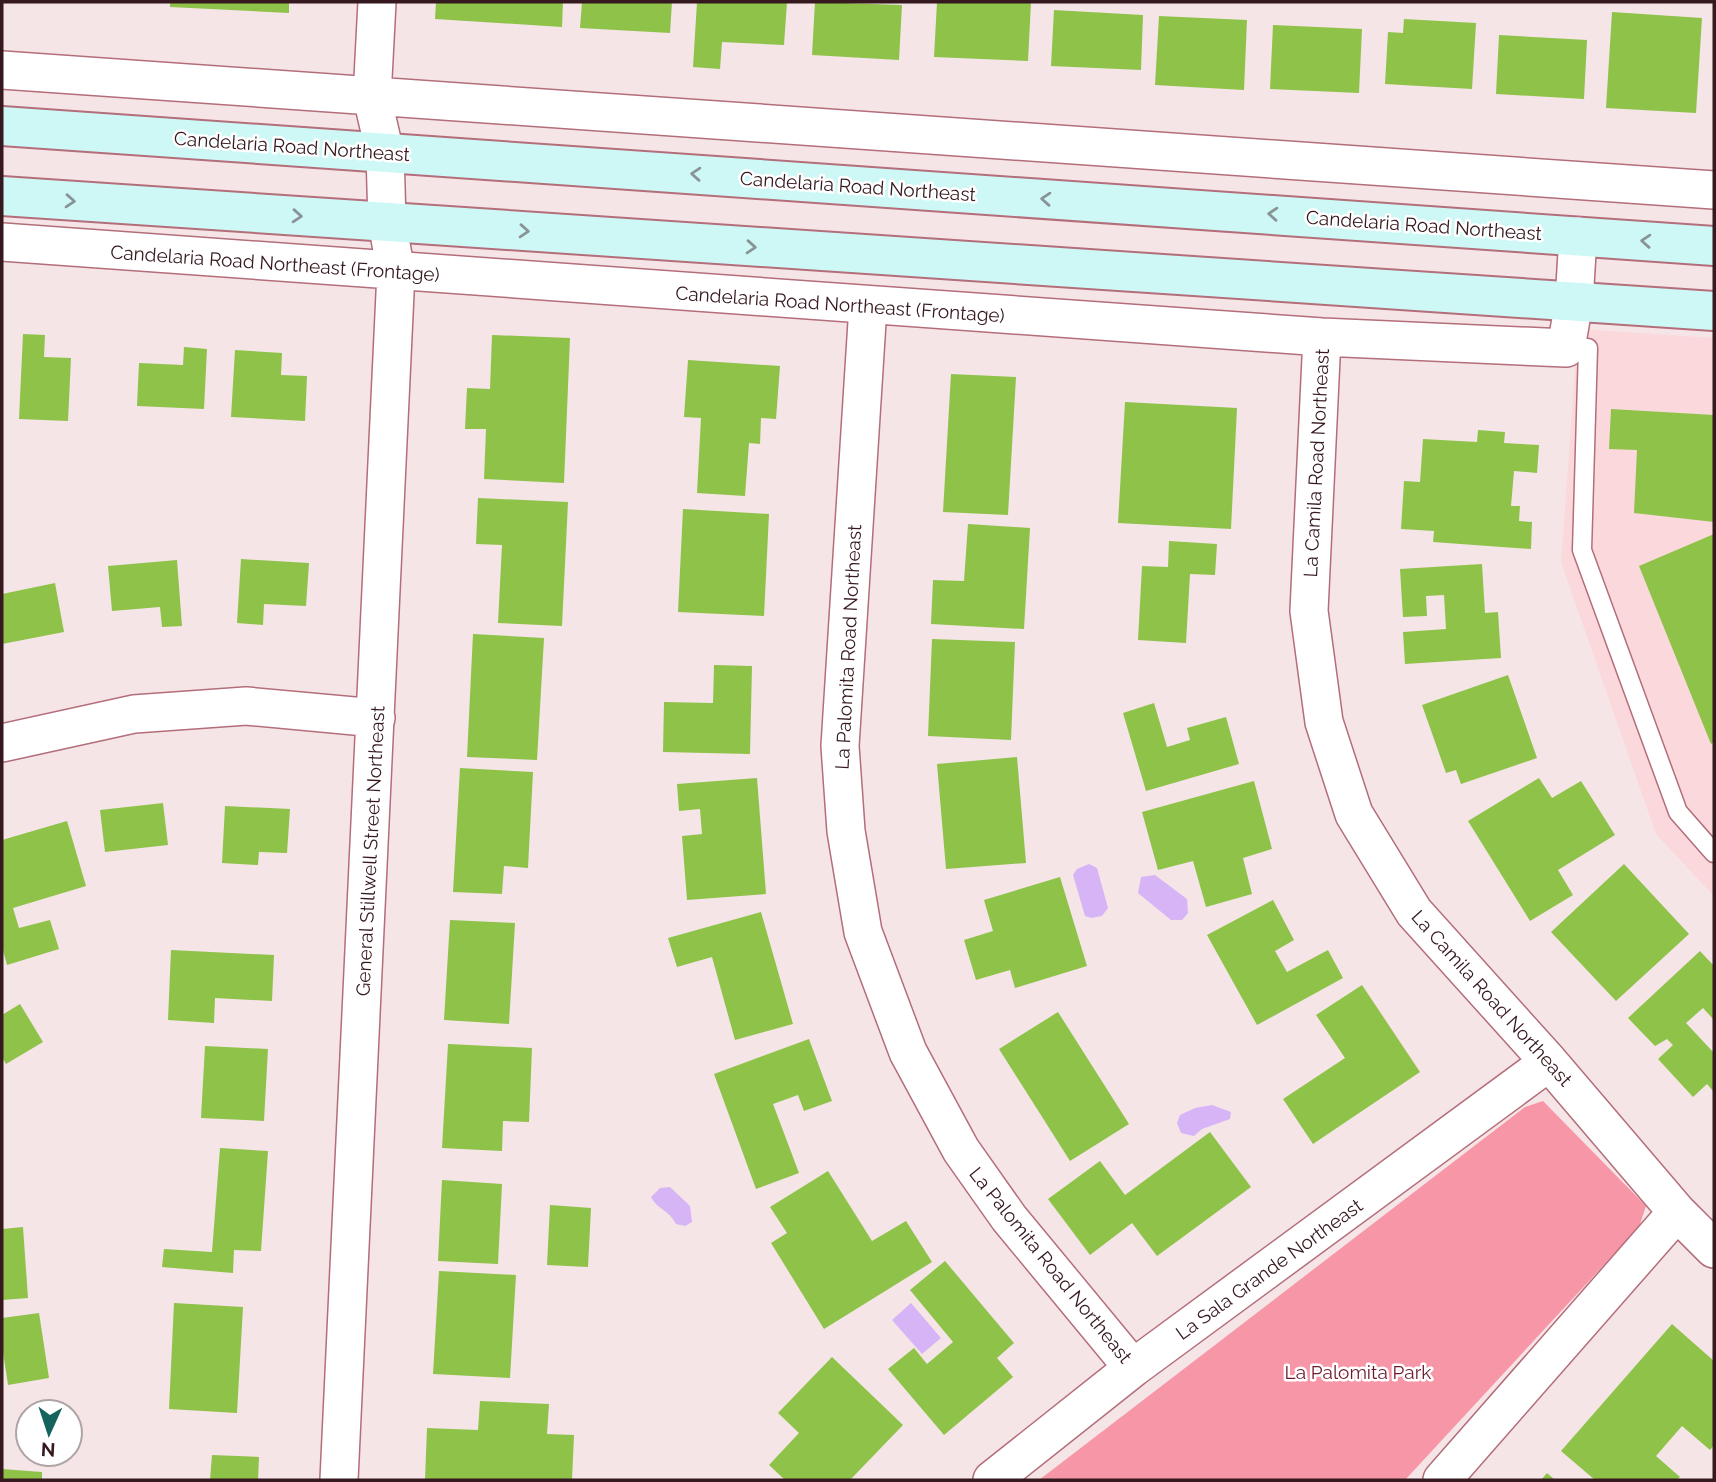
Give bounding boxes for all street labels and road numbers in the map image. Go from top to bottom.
street label: Candelaria Road Northeast [173,127,411,165]
street label: Candelaria Road Northeast [739,167,977,205]
street label: Candelaria Road Northeast [1305,206,1543,244]
street label: Candelaria Road Northeast (Frontage) [110,241,440,285]
street label: Candelaria Road Northeast (Frontage) [675,282,1005,326]
street label: La Camila Road Northeast [1299,347,1333,578]
street label: La Palomita Road Northeast [831,523,865,770]
street label: General Stillwell Street Northeast [351,705,389,997]
street label: La Camila Road Northeast [1407,906,1577,1091]
street label: La Palomita Road Northeast [965,1163,1137,1368]
street label: La Sala Grande Northeast [1172,1194,1367,1344]

